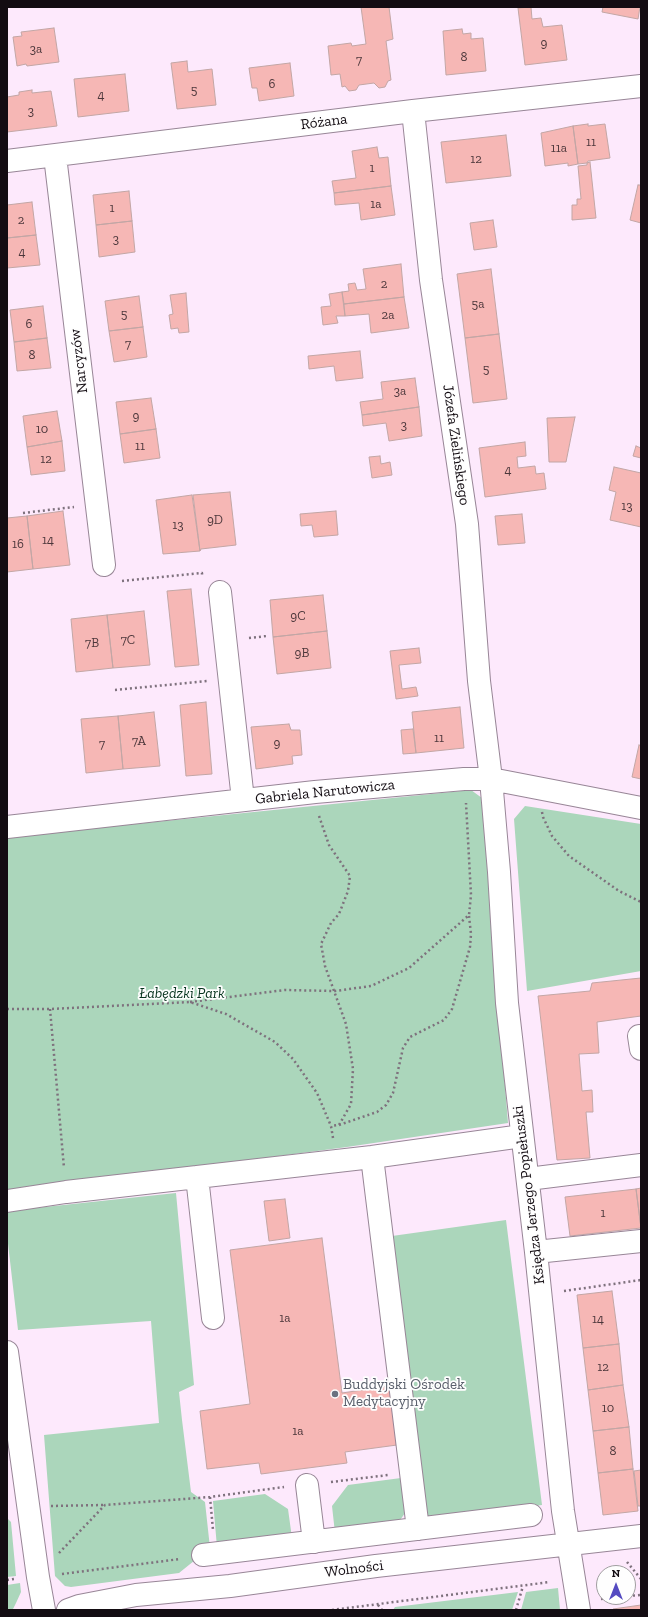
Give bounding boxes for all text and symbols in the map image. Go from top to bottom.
house number: 9 [541,35,547,51]
house number: 3a [30,41,42,57]
house number: 8 [461,49,467,65]
house number: 7 [356,52,362,68]
house number: 6 [269,76,275,92]
house number: 5 [191,82,197,98]
house number: 4 [97,87,105,103]
house number: 3 [28,103,34,119]
street label: Różana [300,110,348,134]
house number: 11 [586,134,596,150]
house number: 11a [551,140,567,156]
house number: 12 [470,151,482,167]
house number: 1 [369,160,375,176]
house number: 1a [370,196,382,212]
house number: 1 [109,200,115,216]
house number: 2 [18,212,24,228]
house number: 3 [113,231,119,247]
house number: 4 [18,244,26,260]
house number: 2 [381,276,387,292]
house number: 5a [472,296,484,312]
house number: 5 [121,306,127,322]
house number: 2a [382,307,394,323]
house number: 6 [26,316,32,332]
street label: Narcyzów [66,328,92,394]
house number: 7 [125,336,131,352]
house number: 8 [29,347,35,363]
house number: 5 [483,361,489,377]
house number: 3a [394,383,406,399]
street label: Józefa Zielińskiego [439,383,473,507]
house number: 9 [133,408,139,424]
house number: 3 [401,417,407,433]
house number: 10 [36,421,48,437]
house number: 11 [135,438,145,454]
house number: 12 [40,451,52,467]
house number: 4 [504,462,512,478]
house number: 13 [621,498,633,514]
house number: 9D [207,512,223,528]
house number: 13 [172,517,184,533]
house number: 14 [42,532,54,548]
house number: 16 [12,536,24,552]
house number: 9C [290,608,306,624]
house number: 7C [121,632,135,648]
house number: 7B [85,635,99,651]
house number: 9B [295,645,309,661]
house number: 11 [434,730,444,746]
house number: 7A [132,733,146,749]
house number: 9 [274,735,280,751]
house number: 7 [99,736,105,752]
street label: Gabriela Narutowicza [254,776,396,808]
park label: Łabędzki Park [139,985,225,1003]
street label: Księdza Jerzego Popiełuszki [509,1105,549,1285]
house number: 1 [600,1205,606,1221]
house number: 1a [279,1310,291,1326]
house number: 14 [592,1311,604,1327]
house number: 12 [597,1359,609,1375]
place label: Buddyjski Ośrodek Medytacyjny [343,1376,465,1411]
marker: Buddyjski Ośrodek Medytacyjny [330,1389,340,1399]
house number: 10 [602,1400,614,1416]
house number: 1a [292,1423,304,1439]
house number: 8 [610,1443,616,1459]
street label: Wolności [324,1556,384,1582]
north arrow [596,1565,636,1605]
text: N [612,1567,620,1580]

